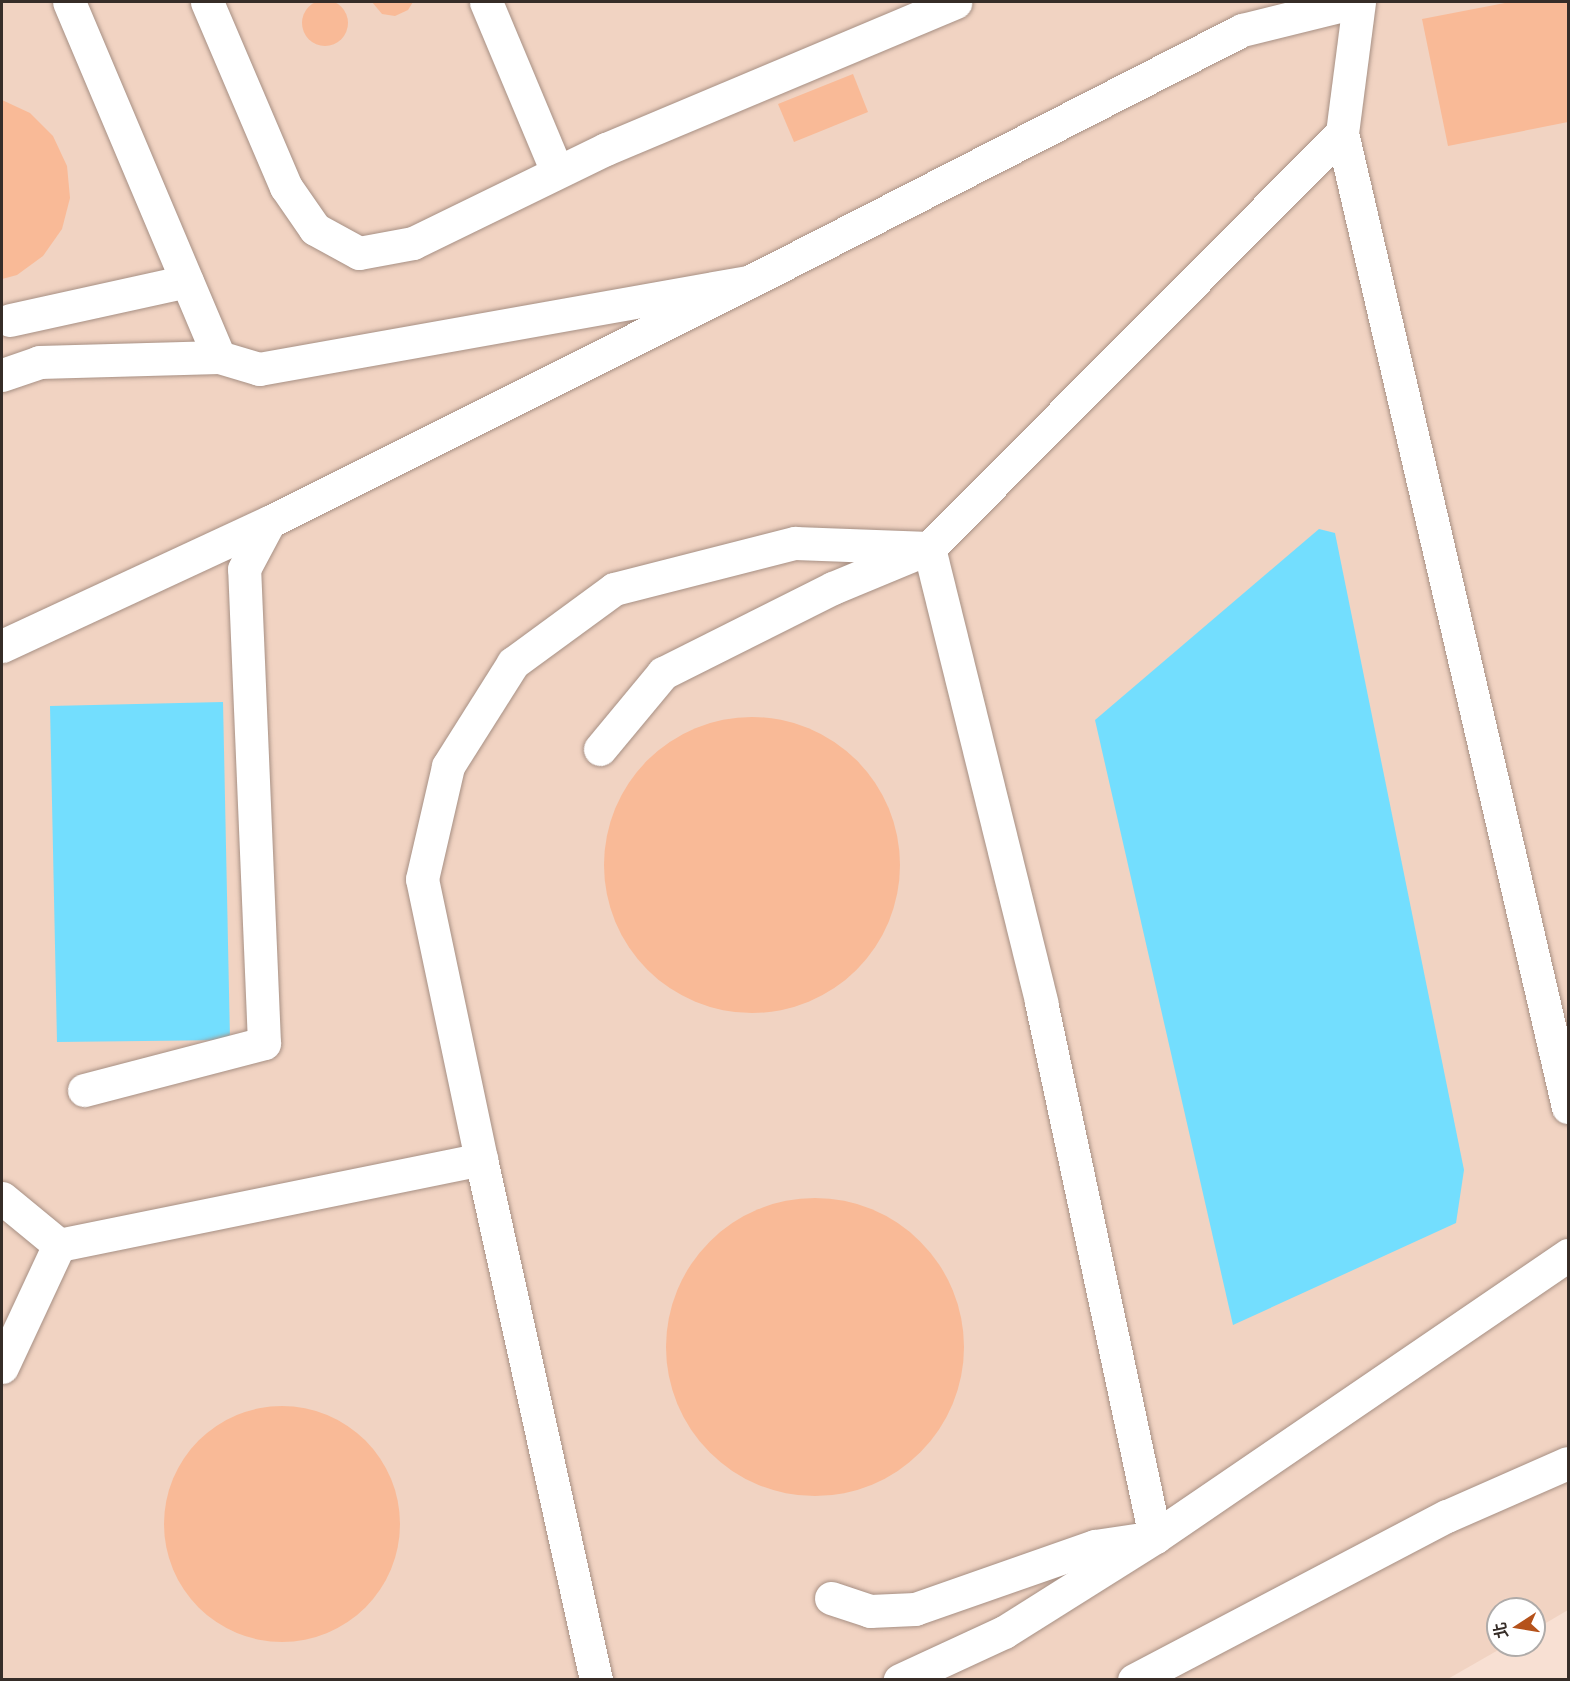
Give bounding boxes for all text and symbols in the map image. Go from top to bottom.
north arrow [1486,1597,1546,1657]
text: 北 [1489,1620,1512,1640]

